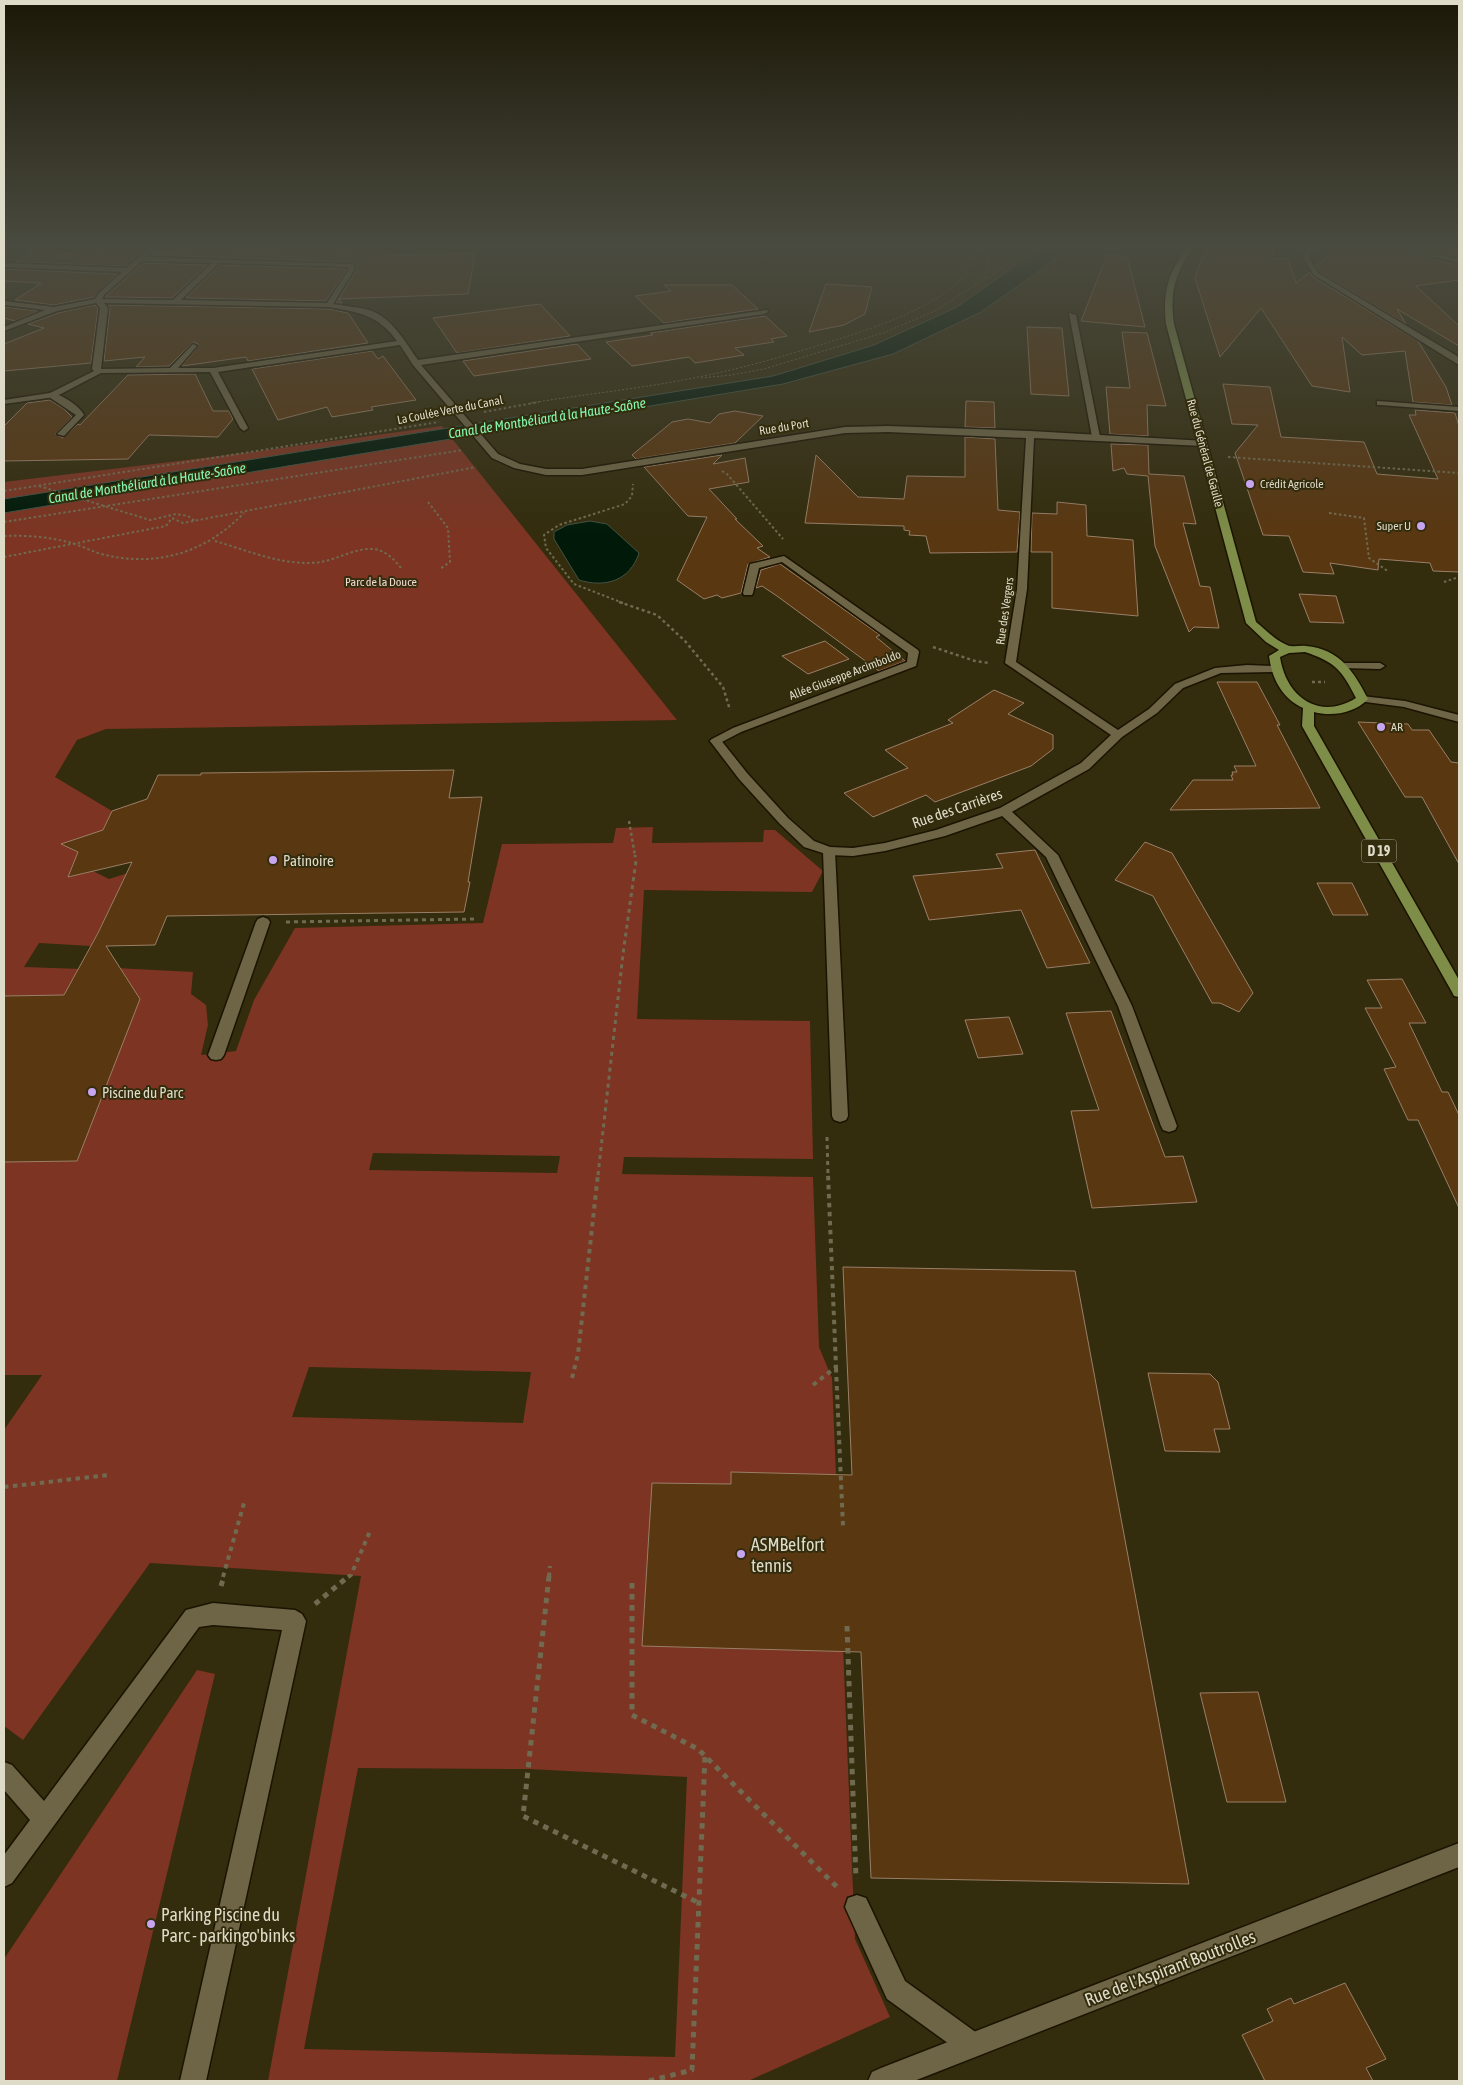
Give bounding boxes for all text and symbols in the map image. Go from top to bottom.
street label: La Coulée Verte du Canal [396,393,505,427]
water label: Canal de Montbéliard à la Haute-Saône [447,394,647,442]
street label: Rue du Général de Gaulle [1184,398,1226,508]
street label: Rue du Port [758,416,810,438]
water label: Canal de Montbéliard à la Haute-Saône [47,459,247,507]
place label: Crédit Agricole [1260,477,1324,491]
marker: Crédit Agricole [1244,478,1256,490]
place label: Super U [1377,519,1411,533]
marker: Super U [1415,520,1427,532]
park label: Parc de la Douce [345,575,417,589]
street label: Rue des Vergers [993,576,1017,646]
street label: Allée Giuseppe Arcimboldo [787,647,903,703]
place label: AR [1391,720,1403,734]
marker: AR [1375,721,1387,733]
street label: Rue des Carrières [910,785,1004,831]
road number: D 19 [1362,839,1396,862]
place label: Patinoire [283,852,334,869]
marker: Patinoire [267,854,279,866]
place label: Piscine du Parc [102,1084,184,1101]
marker: Piscine du Parc [86,1086,98,1098]
place label: ASMBelfort tennis [751,1534,825,1576]
marker: ASMBelfort tennis [735,1548,747,1560]
place label: Parking Piscine du Parc - parkingo'binks [161,1904,295,1946]
marker: Parking Piscine du Parc - parkingo'binks [145,1918,157,1930]
street label: Rue de l'Aspirant Boutrolles [1082,1926,1258,2010]

